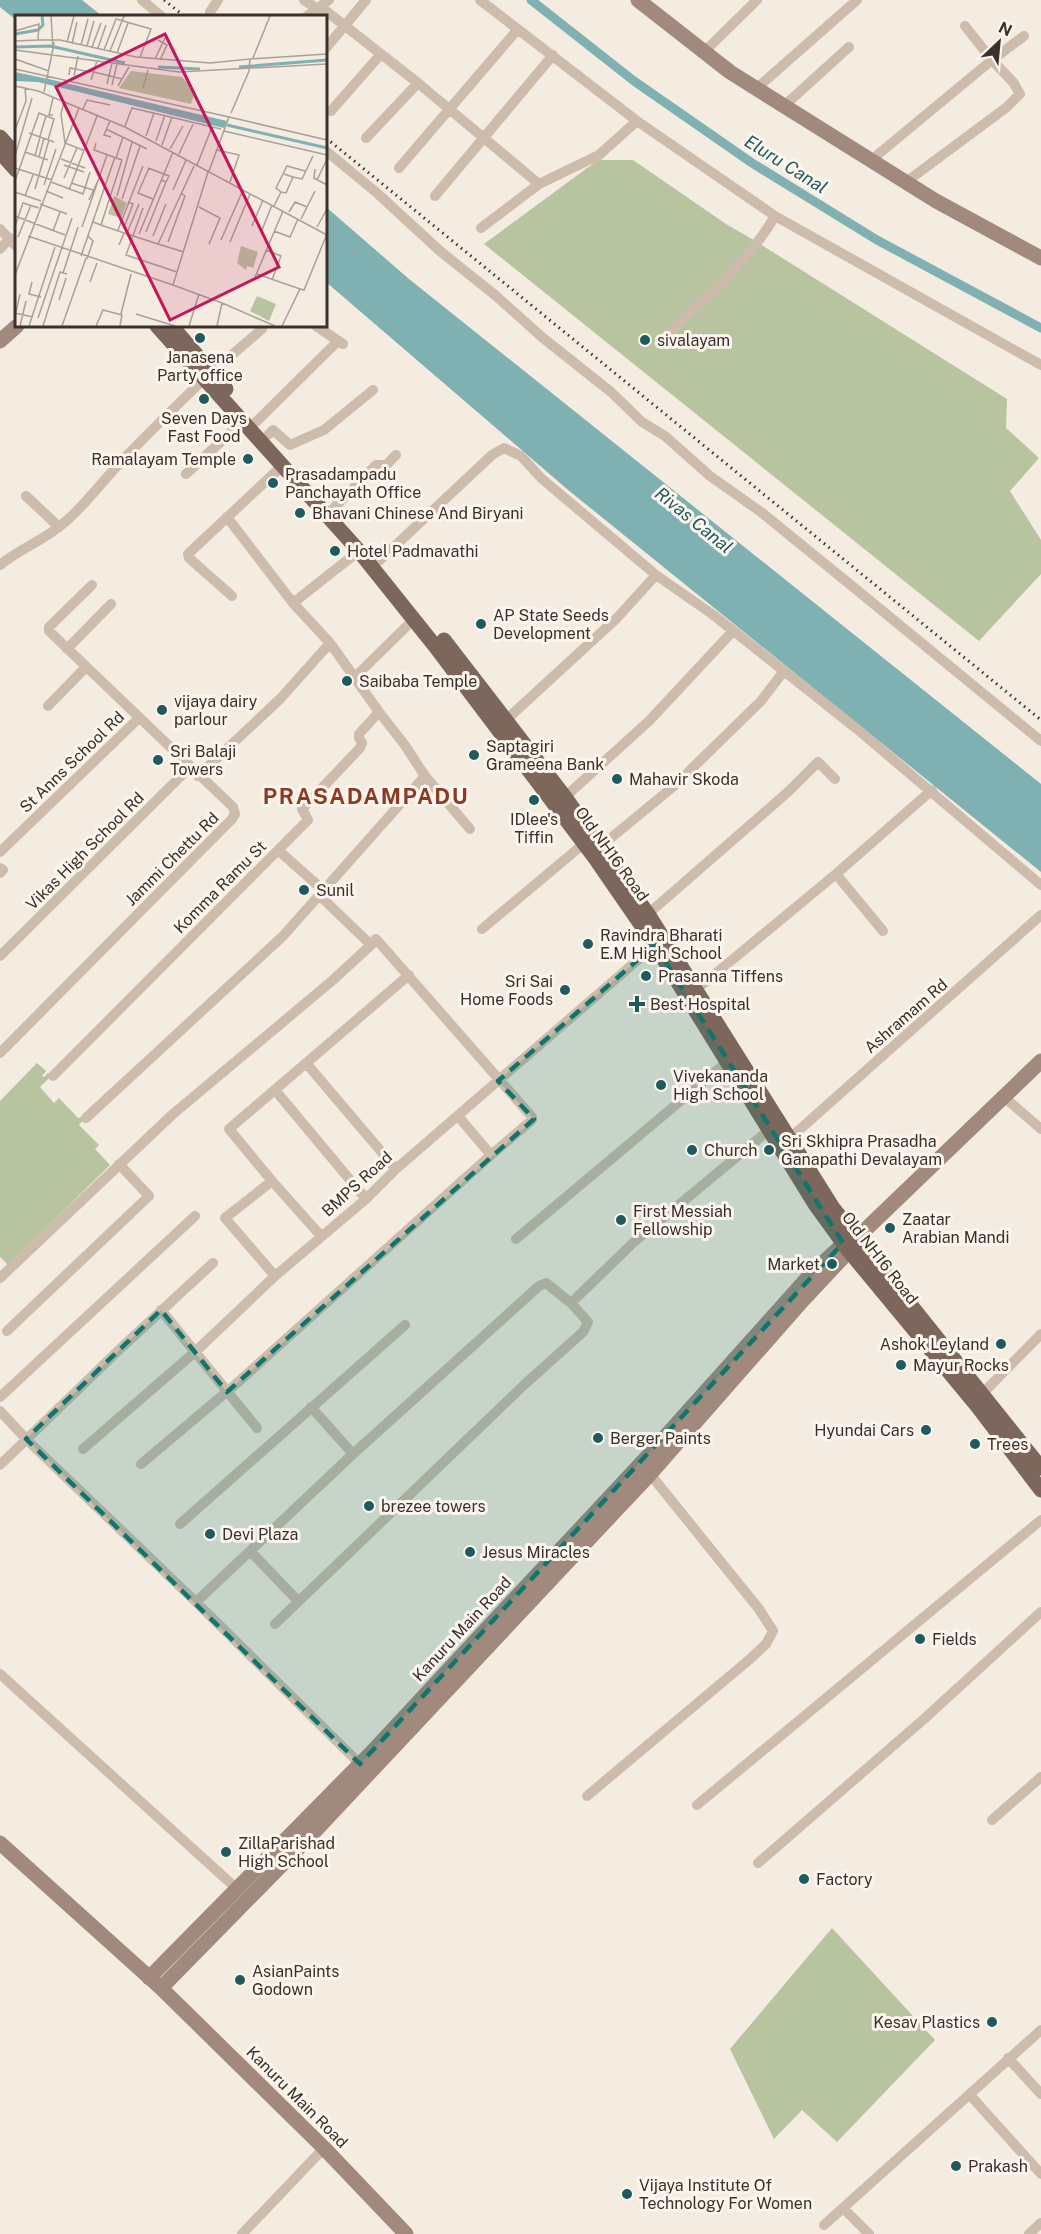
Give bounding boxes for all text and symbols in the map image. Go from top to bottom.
north arrow [969,12,1029,72]
inset map [15,15,327,327]
text: N [996,18,1015,40]
water label: Eluru Canal [741,130,831,198]
marker: Janasena Party office [193,331,207,345]
place label: sivalayam [657,331,730,350]
marker: sivalayam [638,333,652,347]
place label: Janasena Party office [157,348,243,385]
marker: Seven Days Fast Food [197,392,211,406]
place label: Seven Days Fast Food [161,409,247,446]
place label: Ramalayam Temple [91,450,236,469]
marker: Ramalayam Temple [241,452,255,466]
place label: Prasadampadu Panchayath Office [285,465,421,502]
marker: Prasadampadu Panchayath Office [266,476,280,490]
water label: Rivas Canal [651,482,737,558]
place label: Bhavani Chinese And Biryani [312,504,524,523]
marker: Bhavani Chinese And Biryani [293,506,307,520]
place label: Hotel Padmavathi [347,542,478,561]
marker: Hotel Padmavathi [328,544,342,558]
place label: AP State Seeds Development [493,606,609,643]
marker: AP State Seeds Development [474,617,488,631]
place label: Saibaba Temple [359,672,477,691]
marker: Saibaba Temple [340,674,354,688]
place label: vijaya dairy parlour [174,692,258,729]
marker: vijaya dairy parlour [155,703,169,717]
street label: St Anns School Rd [16,707,128,817]
place label: Saptagiri Grameena Bank [486,737,604,774]
place label: Sri Balaji Towers [170,742,236,779]
marker: Saptagiri Grameena Bank [467,748,481,762]
marker: Sri Balaji Towers [151,753,165,767]
place label: Mahavir Skoda [629,770,739,789]
marker: Mahavir Skoda [610,772,624,786]
district label: PRASADAMPADU [263,783,469,809]
street label: Vikas High School Rd [22,788,148,914]
marker: IDlee's Tiffin [527,793,541,807]
street label: Old NH16 Road [571,803,653,905]
street label: Jammi Chettu Rd [121,808,223,910]
place label: IDlee's Tiffin [510,810,558,847]
street label: Komma Ramu St [170,837,270,937]
place label: Sunil [316,881,354,900]
marker: Sunil [297,883,311,897]
place label: Ravindra Bharati E.M High School [600,926,722,963]
marker: Ravindra Bharati E.M High School [581,937,595,951]
place label: Prasanna Tiffens [658,967,783,986]
marker: Prasanna Tiffens [639,969,653,983]
place label: Sri Sai Home Foods [460,972,553,1009]
street label: Ashramam Rd [861,975,951,1057]
marker: Sri Sai Home Foods [558,983,572,997]
marker: Best Hospital [628,995,646,1013]
place label: Best Hospital [650,995,751,1014]
place label: Vivekananda High School [673,1067,768,1104]
marker: Vivekananda High School [654,1078,668,1092]
place label: Sri Skhipra Prasadha Ganapathi Devalayam [781,1132,942,1169]
place label: Church [704,1141,758,1160]
marker: Church [685,1143,699,1157]
marker: Sri Skhipra Prasadha Ganapathi Devalayam [762,1143,776,1157]
street label: BMPS Road [318,1148,396,1220]
place label: First Messiah Fellowship [633,1202,732,1239]
street label: Old NH16 Road [838,1208,922,1308]
place label: Zaatar Arabian Mandi [902,1210,1009,1247]
marker: First Messiah Fellowship [614,1213,628,1227]
marker: Zaatar Arabian Mandi [883,1221,897,1235]
place label: Market [767,1255,820,1274]
marker: Market [825,1257,839,1271]
place label: Ashok Leyland [880,1335,989,1354]
marker: Ashok Leyland [994,1337,1008,1351]
place label: Mayur Rocks [913,1356,1009,1375]
marker: Mayur Rocks [894,1358,908,1372]
place label: Hyundai Cars [814,1421,914,1440]
marker: Hyundai Cars [919,1423,933,1437]
place label: Berger Paints [610,1429,711,1448]
marker: Berger Paints [591,1431,605,1445]
place label: Trees [987,1435,1028,1454]
marker: Trees [968,1437,982,1451]
place label: brezee towers [381,1497,486,1516]
marker: brezee towers [362,1499,376,1513]
place label: Devi Plaza [222,1525,298,1544]
marker: Devi Plaza [203,1527,217,1541]
place label: Jesus Miracles [482,1543,590,1562]
marker: Jesus Miracles [463,1545,477,1559]
street label: Kanuru Main Road [409,1573,515,1685]
place label: Fields [932,1630,977,1649]
marker: Fields [913,1632,927,1646]
place label: ZillaParishad High School [238,1834,335,1871]
marker: ZillaParishad High School [219,1845,233,1859]
place label: Factory [816,1870,873,1889]
marker: Factory [797,1872,811,1886]
place label: AsianPaints Godown [252,1962,339,1999]
marker: AsianPaints Godown [233,1973,247,1987]
place label: Kesav Plastics [873,2013,980,2032]
marker: Kesav Plastics [985,2015,999,2029]
street label: Kanuru Main Road [242,2042,352,2152]
place label: Prakash [968,2157,1028,2176]
marker: Prakash [949,2159,963,2173]
place label: Vijaya Institute Of Technology For Women [639,2176,812,2213]
marker: Vijaya Institute Of Technology For Women [620,2187,634,2201]

